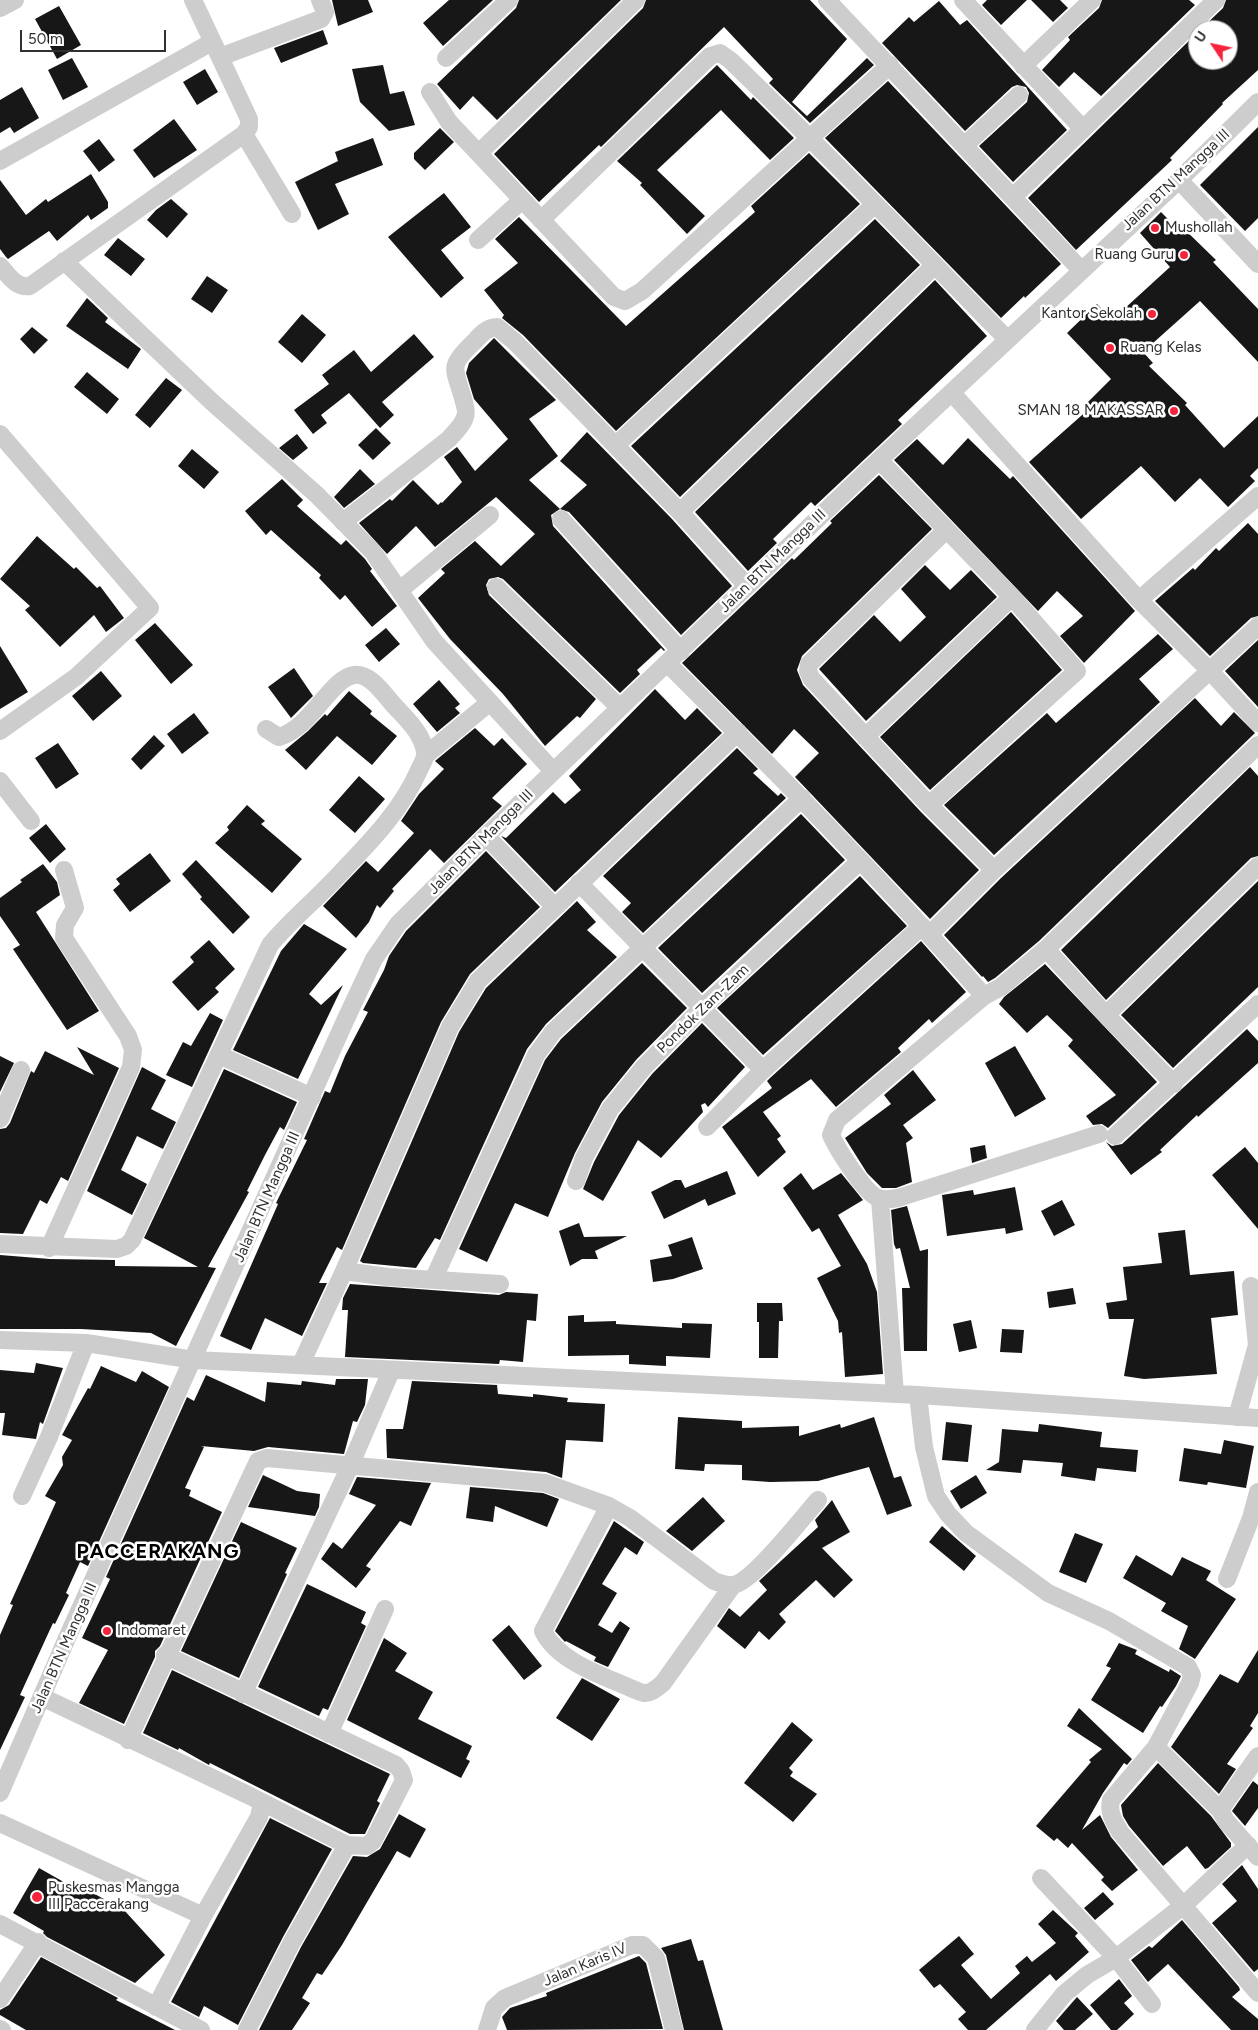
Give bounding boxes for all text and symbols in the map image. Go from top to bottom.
scale bar [22,20,169,52]
north arrow [1188,20,1238,70]
text: U [1191,28,1211,46]
text: 50 m [28,30,63,48]
street label: Jalan BTN Mangga III [1118,125,1234,235]
place label: Mushollah [1165,219,1233,237]
marker: Mushollah [1149,222,1161,234]
place label: Ruang Guru [1095,246,1174,264]
marker: Ruang Guru [1178,249,1190,261]
place label: Kantor Sekolah [1041,305,1142,323]
marker: Kantor Sekolah [1146,308,1158,320]
place label: Ruang Kelas [1120,339,1201,357]
marker: Ruang Kelas [1104,342,1116,354]
place label: SMAN 18 MAKASSAR [1017,402,1164,420]
marker: SMAN 18 MAKASSAR [1168,405,1180,417]
street label: Jalan BTN Mangga III [716,506,830,616]
street label: Jalan BTN Mangga III [425,786,537,898]
street label: Pondok Zam-Zam [653,961,753,1057]
street label: Jalan BTN Mangga III [230,1129,304,1265]
district label: PACCERAKANG [75,1540,241,1564]
street label: Jalan BTN Mangga III [27,1580,101,1716]
place label: Indomaret [117,1622,186,1640]
marker: Indomaret [101,1625,113,1637]
place label: Puskesmas Mangga III Paccerakang [48,1879,179,1914]
marker: Puskesmas Mangga III Paccerakang [30,1890,44,1904]
street label: Jalan Karis IV [541,1939,629,1991]

